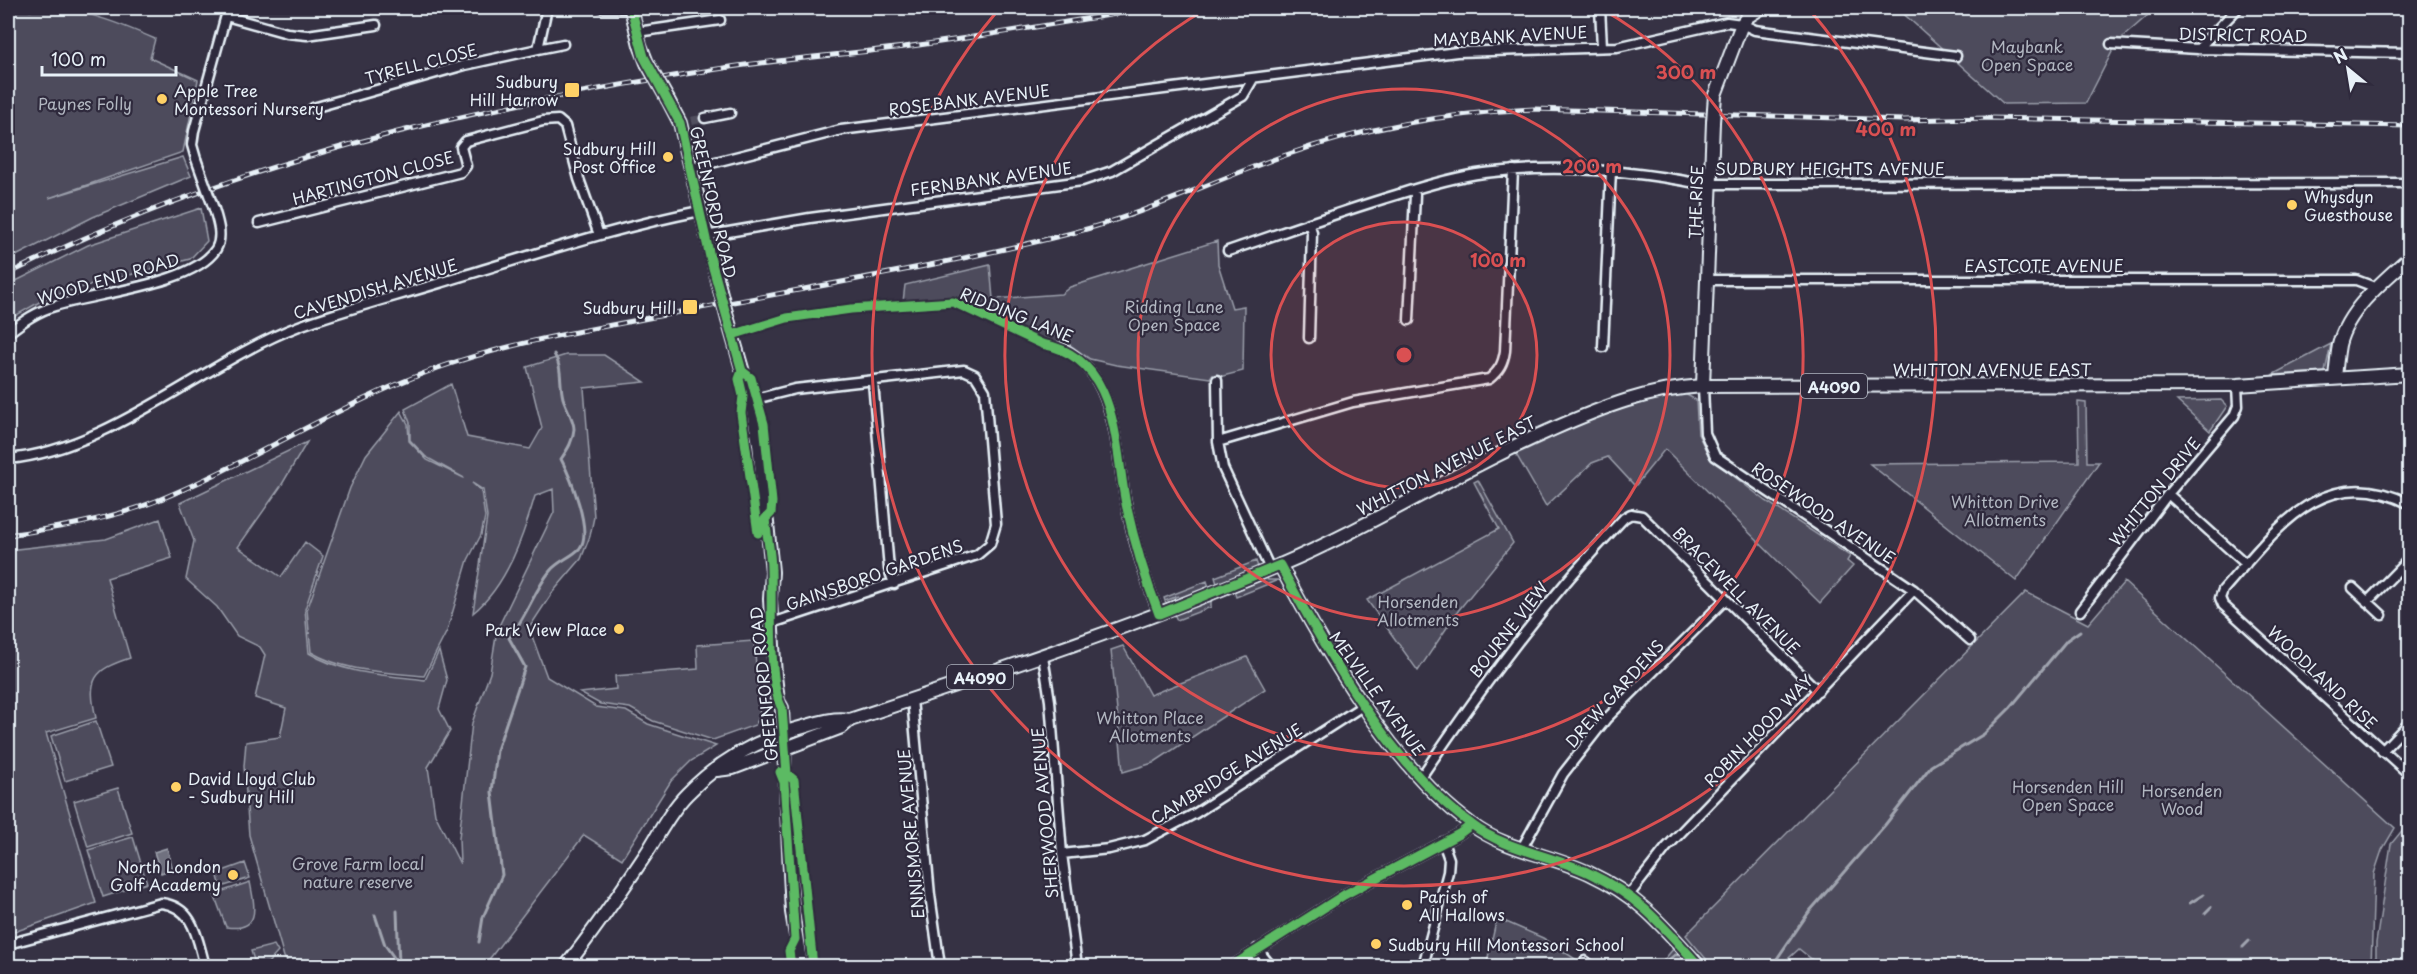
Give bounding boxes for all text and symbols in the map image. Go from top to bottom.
street label: MAYBANK AVENUE [1432,19,1588,51]
street label: DISTRICT ROAD [2178,21,2308,47]
park label: Maybank Open Space [1981,34,2073,76]
street label: TYRELL CLOSE [362,36,480,90]
scale bar [42,39,176,77]
north arrow [2318,39,2378,99]
text: N [2329,42,2351,69]
text: 100 m [51,45,106,72]
text: 300 m [1656,58,1716,85]
place label: Sudbury Hill Harrow [470,69,559,111]
street label: ROSEBANK AVENUE [887,77,1051,121]
place label: Apple Tree Montessori Nursery [174,78,324,120]
marker: Sudbury Hill Harrow [563,81,581,99]
park label: Paynes Folly [38,91,132,115]
marker: Apple Tree Montessori Nursery [155,92,169,106]
text: 400 m [1856,115,1916,142]
street label: GREENFORD ROAD [685,124,743,280]
place label: Sudbury Hill Post Office [563,136,656,178]
street label: HARTINGTON CLOSE [289,144,457,210]
marker: Sudbury Hill Post Office [661,150,675,164]
text: 200 m [1562,152,1622,179]
street label: FERNBANK AVENUE [909,155,1073,201]
street label: SUDBURY HEIGHTS AVENUE [1715,156,1945,180]
street label: THE RISE [1682,165,1708,239]
place label: Whysdyn Guesthouse [2304,184,2393,226]
marker: Whysdyn Guesthouse [2285,198,2299,212]
street label: WOOD END ROAD [34,246,182,310]
text: 100 m [1470,246,1526,273]
street label: CAVENDISH AVENUE [290,252,460,324]
street label: EASTCOTE AVENUE [1964,253,2124,277]
street label: RIDDING LANE [957,280,1077,348]
park label: Ridding Lane Open Space [1124,294,1224,336]
place label: Sudbury Hill [583,295,676,319]
marker: Sudbury Hill [681,298,699,316]
centre of rings [1394,345,1414,365]
street label: WHITTON AVENUE EAST [1893,357,2091,381]
road number: A4090 [1801,374,1867,398]
street label: WHITTON AVENUE EAST [1352,409,1540,521]
street label: WHITTON DRIVE [2103,432,2205,550]
street label: ROSEWOOD AVENUE [1747,455,1901,569]
park label: Whitton Drive Allotments [1951,489,2059,531]
street label: BRACEWELL AVENUE [1668,521,1806,659]
street label: GAINSBORO GARDENS [782,532,966,616]
street label: BOURNE VIEW [1463,576,1553,682]
park label: Horsenden Allotments [1377,589,1459,631]
street label: GREENFORD ROAD [743,605,783,763]
place label: Park View Place [485,617,607,641]
street label: WOODLAND RISE [2263,620,2383,734]
marker: Park View Place [612,622,626,636]
street label: MELVILLE AVENUE [1325,626,1431,760]
street label: DREW GARDENS [1559,634,1669,752]
road number: A4090 [947,665,1013,689]
street label: ROBIN HOOD WAY [1698,668,1818,792]
park label: Whitton Place Allotments [1096,705,1204,747]
street label: CAMBRIDGE AVENUE [1145,716,1307,830]
street label: SHERWOOD AVENUE [1025,727,1063,899]
street label: ENNISMORE AVENUE [891,748,929,920]
place label: David Lloyd Club - Sudbury Hill [188,766,316,808]
park label: Horsenden Hill Open Space [2012,774,2124,816]
park label: Horsenden Wood [2142,778,2222,820]
marker: David Lloyd Club - Sudbury Hill [169,780,183,794]
park label: Grove Farm local nature reserve [292,851,424,893]
place label: North London Golf Academy [110,854,221,896]
marker: North London Golf Academy [226,868,240,882]
place label: Parish of All Hallows [1419,884,1505,926]
marker: Parish of All Hallows [1400,898,1414,912]
place label: Sudbury Hill Montessori School [1388,932,1624,956]
marker: Sudbury Hill Montessori School [1369,937,1383,951]

